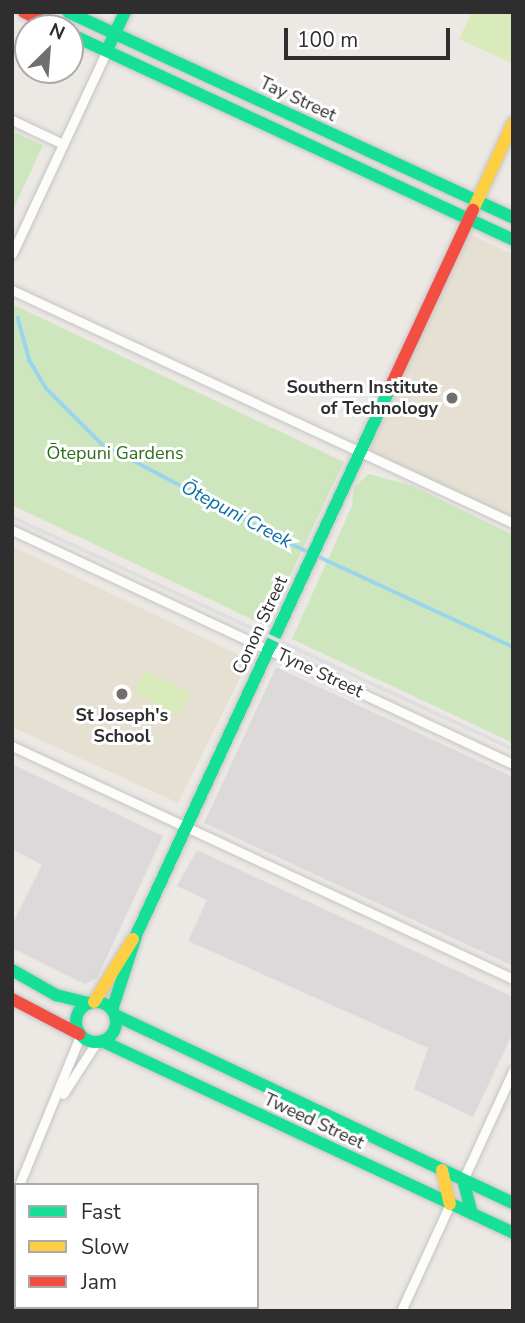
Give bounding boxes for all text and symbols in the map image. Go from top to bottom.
north arrow [14,14,84,84]
scale bar [287,14,453,58]
text: N [45,17,69,47]
text: 100 m [297,26,358,54]
street label: Tay Street [256,72,340,126]
place label: Southern Institute of Technology [287,377,438,420]
marker: Southern Institute of Technology [444,390,460,406]
park label: Ōtepuni Gardens [46,442,184,464]
water label: Ōtepuni Creek [177,476,295,554]
street label: Conon Street [228,573,292,677]
street label: Tyne Street [274,644,366,702]
marker: St Joseph's School [114,686,130,702]
place label: St Joseph's School [76,705,168,748]
street label: Tweed Street [260,1088,368,1154]
legend [14,1183,259,1309]
text: Fast [81,1198,121,1226]
text: Slow [81,1233,129,1261]
text: Jam [81,1268,117,1296]

